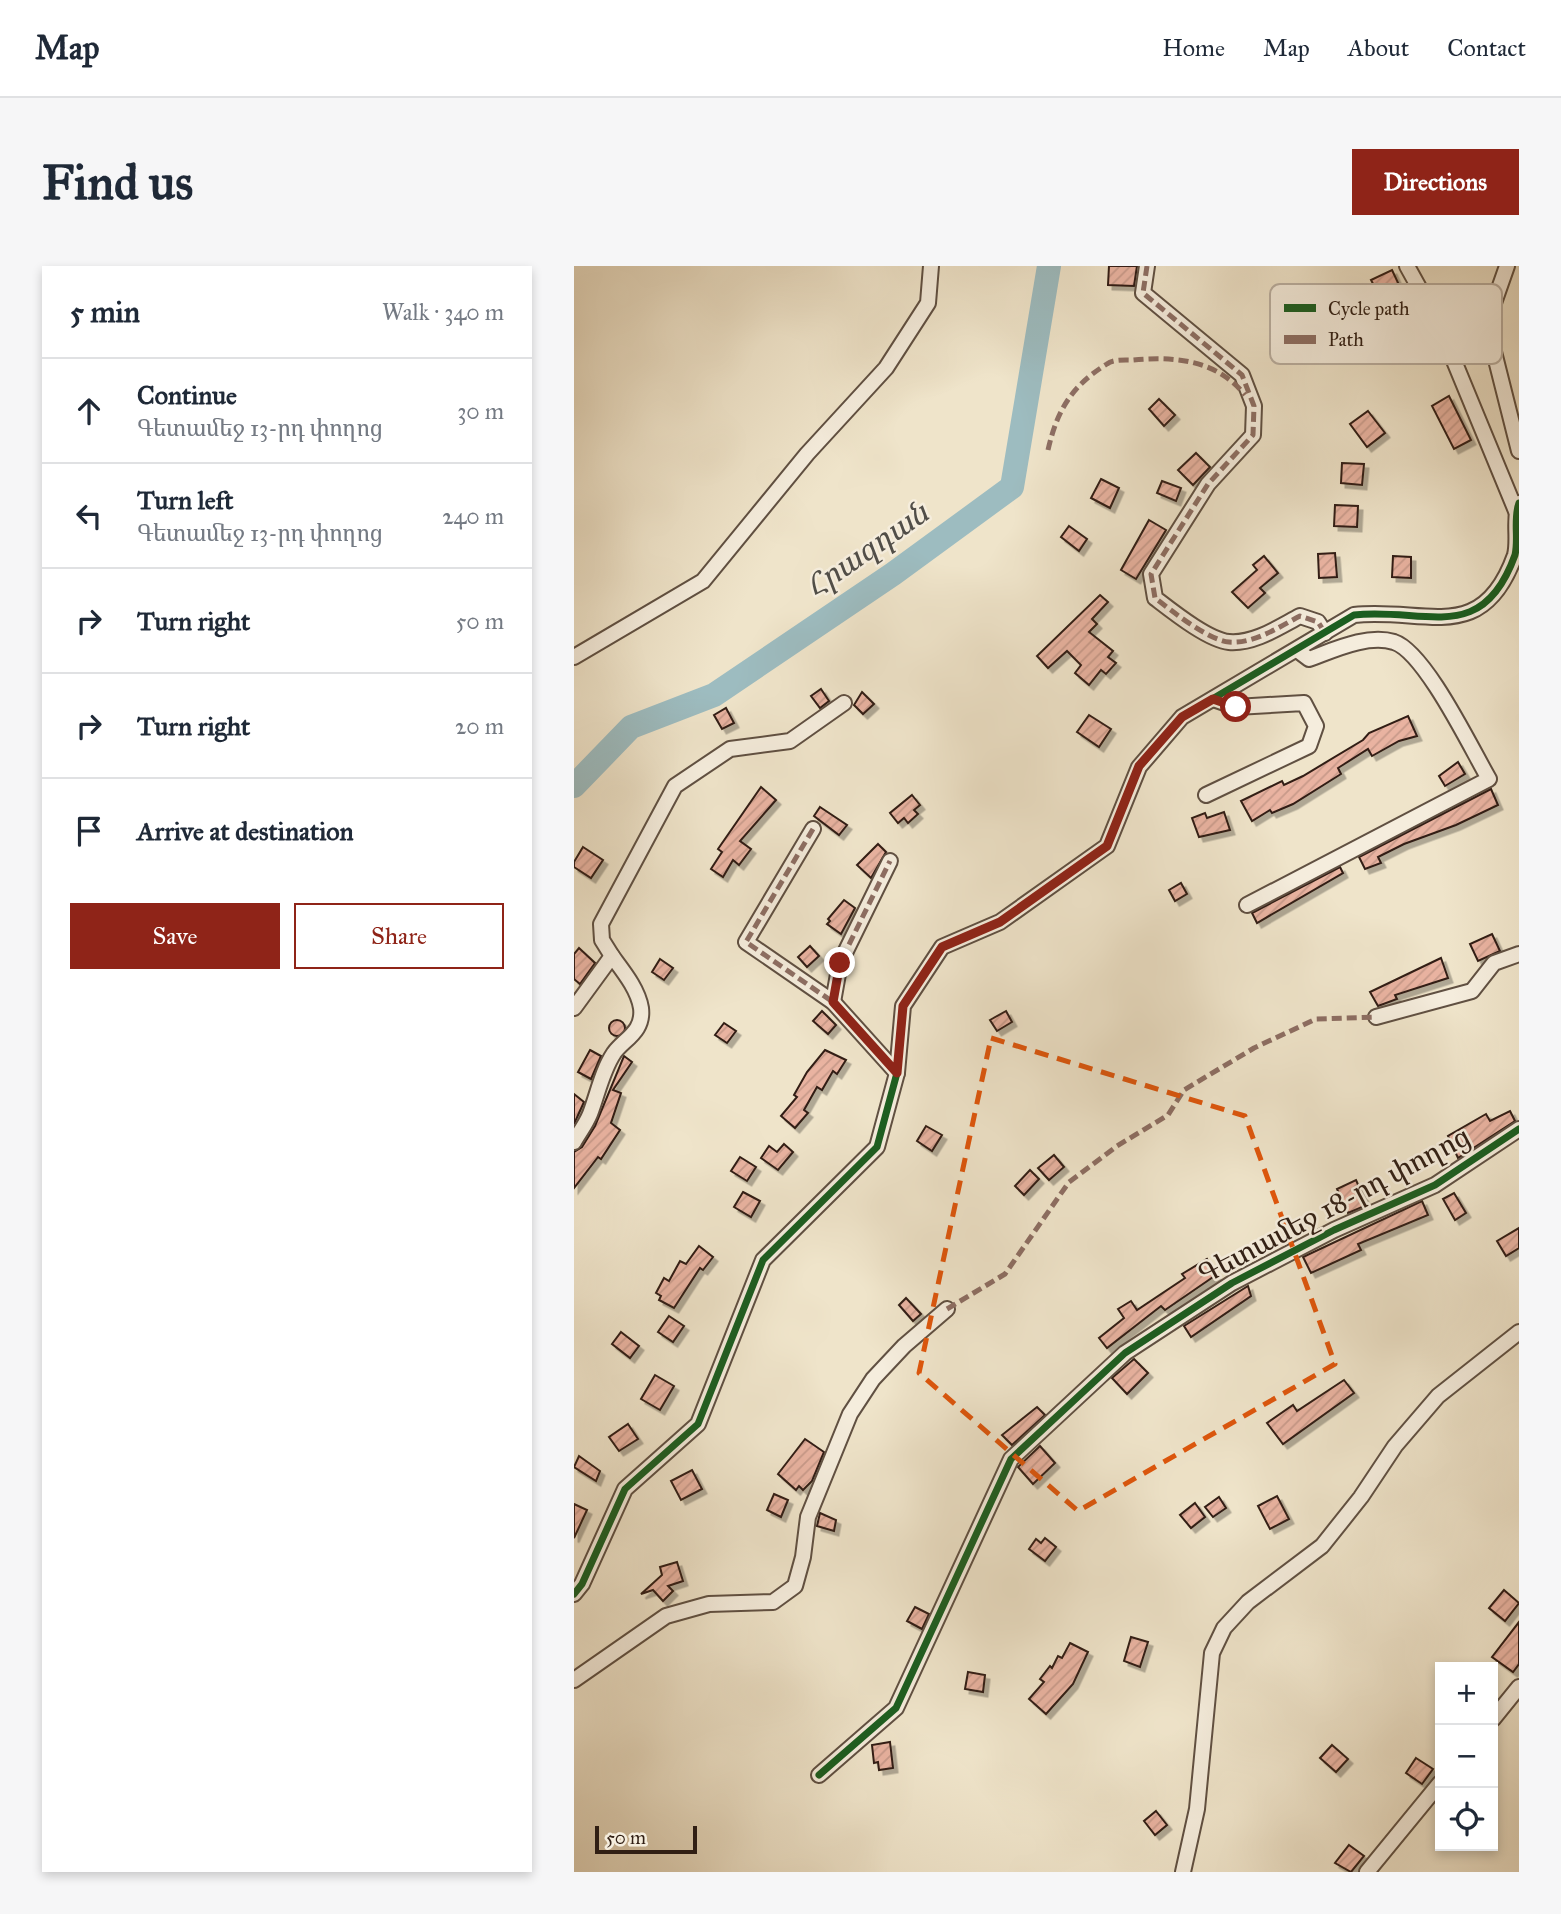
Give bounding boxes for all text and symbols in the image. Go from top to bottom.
text: Map [35,28,99,68]
text: Home [1162,33,1225,63]
text: Map [1263,33,1310,63]
text: About [1348,33,1409,63]
text: Contact [1447,33,1526,63]
button: Directions [1352,149,1519,215]
text: Find us [42,153,193,212]
legend [1270,284,1502,364]
text: 5 min [70,294,140,330]
text: Cycle path [1328,297,1410,320]
text: Walk · 340 m [382,298,504,326]
text: Path [1328,328,1364,351]
text: Continue [137,379,237,411]
icon: ahead [70,392,108,430]
text: 30 m [457,397,504,425]
text: Գետամեջ 13-րդ փողոց [137,414,383,442]
text: Turn left [137,484,233,516]
water label: Հրազդան [799,494,936,605]
icon: left [70,497,108,535]
text: 240 m [442,502,504,530]
text: Գետամեջ 13-րդ փողոց [137,519,383,547]
icon: right [70,602,108,640]
text: Turn right [137,605,250,637]
text: 50 m [456,607,504,635]
route start [1220,691,1251,722]
icon: right [70,707,108,745]
text: Turn right [137,710,250,742]
text: 20 m [455,712,504,740]
icon: arrive [70,812,108,850]
text: Arrive at destination [137,815,354,847]
button: Save [70,903,280,969]
button: Share [294,903,504,969]
route end [824,947,855,978]
street label: Գետամեջ 18-րդ փողոց [1192,1118,1476,1292]
map controls [1435,1662,1498,1851]
button: + [1435,1662,1498,1725]
button: − [1435,1725,1498,1788]
button: locate [1435,1788,1498,1851]
scale bar [595,1823,696,1855]
text: 50 m [606,1826,646,1849]

